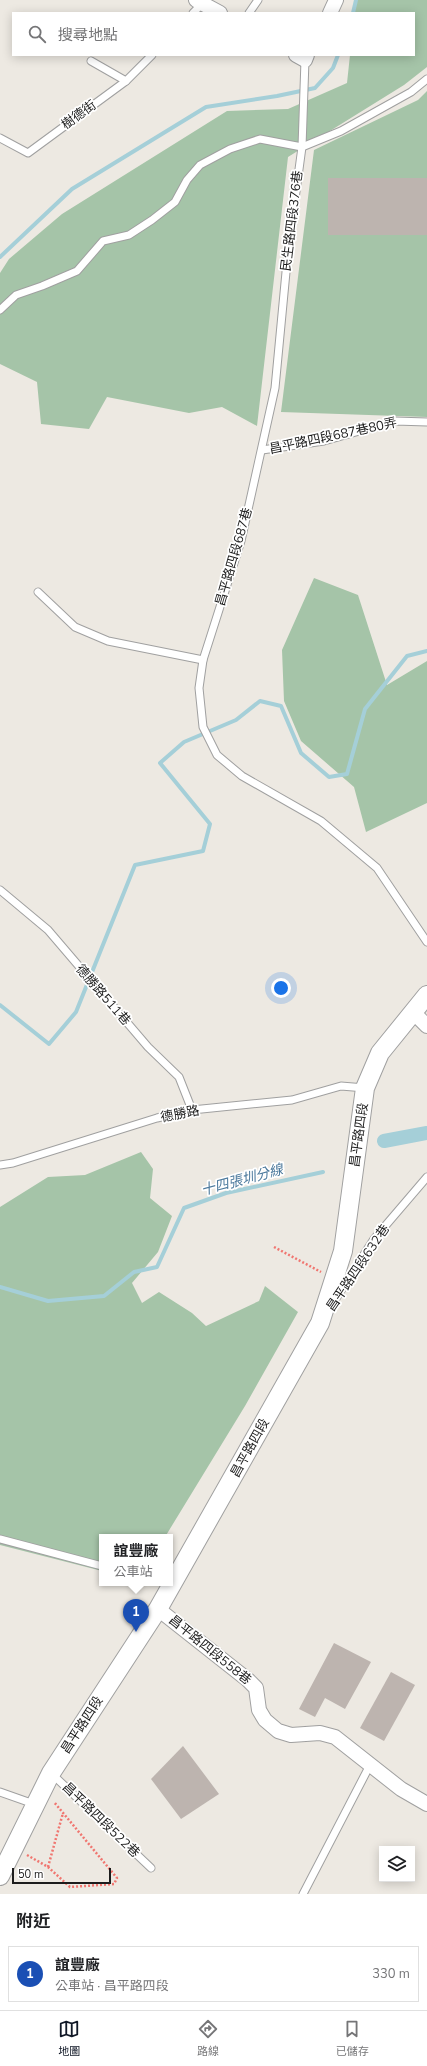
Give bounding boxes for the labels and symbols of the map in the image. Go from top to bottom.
street label: 樹德街 [58,96,100,134]
street label: 民生路四段376巷 [277,170,307,272]
street label: 昌平路四段687巷80弄 [268,414,398,458]
street label: 昌平路四段687巷 [211,506,257,608]
street label: 德勝路511巷 [71,961,135,1029]
your location [271,978,291,998]
street label: 德勝路 [159,1101,201,1127]
street label: 昌平路四段 [346,1102,372,1168]
water label: 十四張圳分線 [199,1159,287,1200]
street label: 昌平路四段632巷 [322,1221,394,1315]
street label: 昌平路四段 [226,1415,274,1481]
pin: 1 [123,1599,149,1632]
street label: 昌平路四段558巷 [165,1611,255,1689]
street label: 昌平路四段 [57,1693,107,1757]
street label: 昌平路四段522巷 [58,1778,144,1862]
scale bar [12,1866,111,1885]

